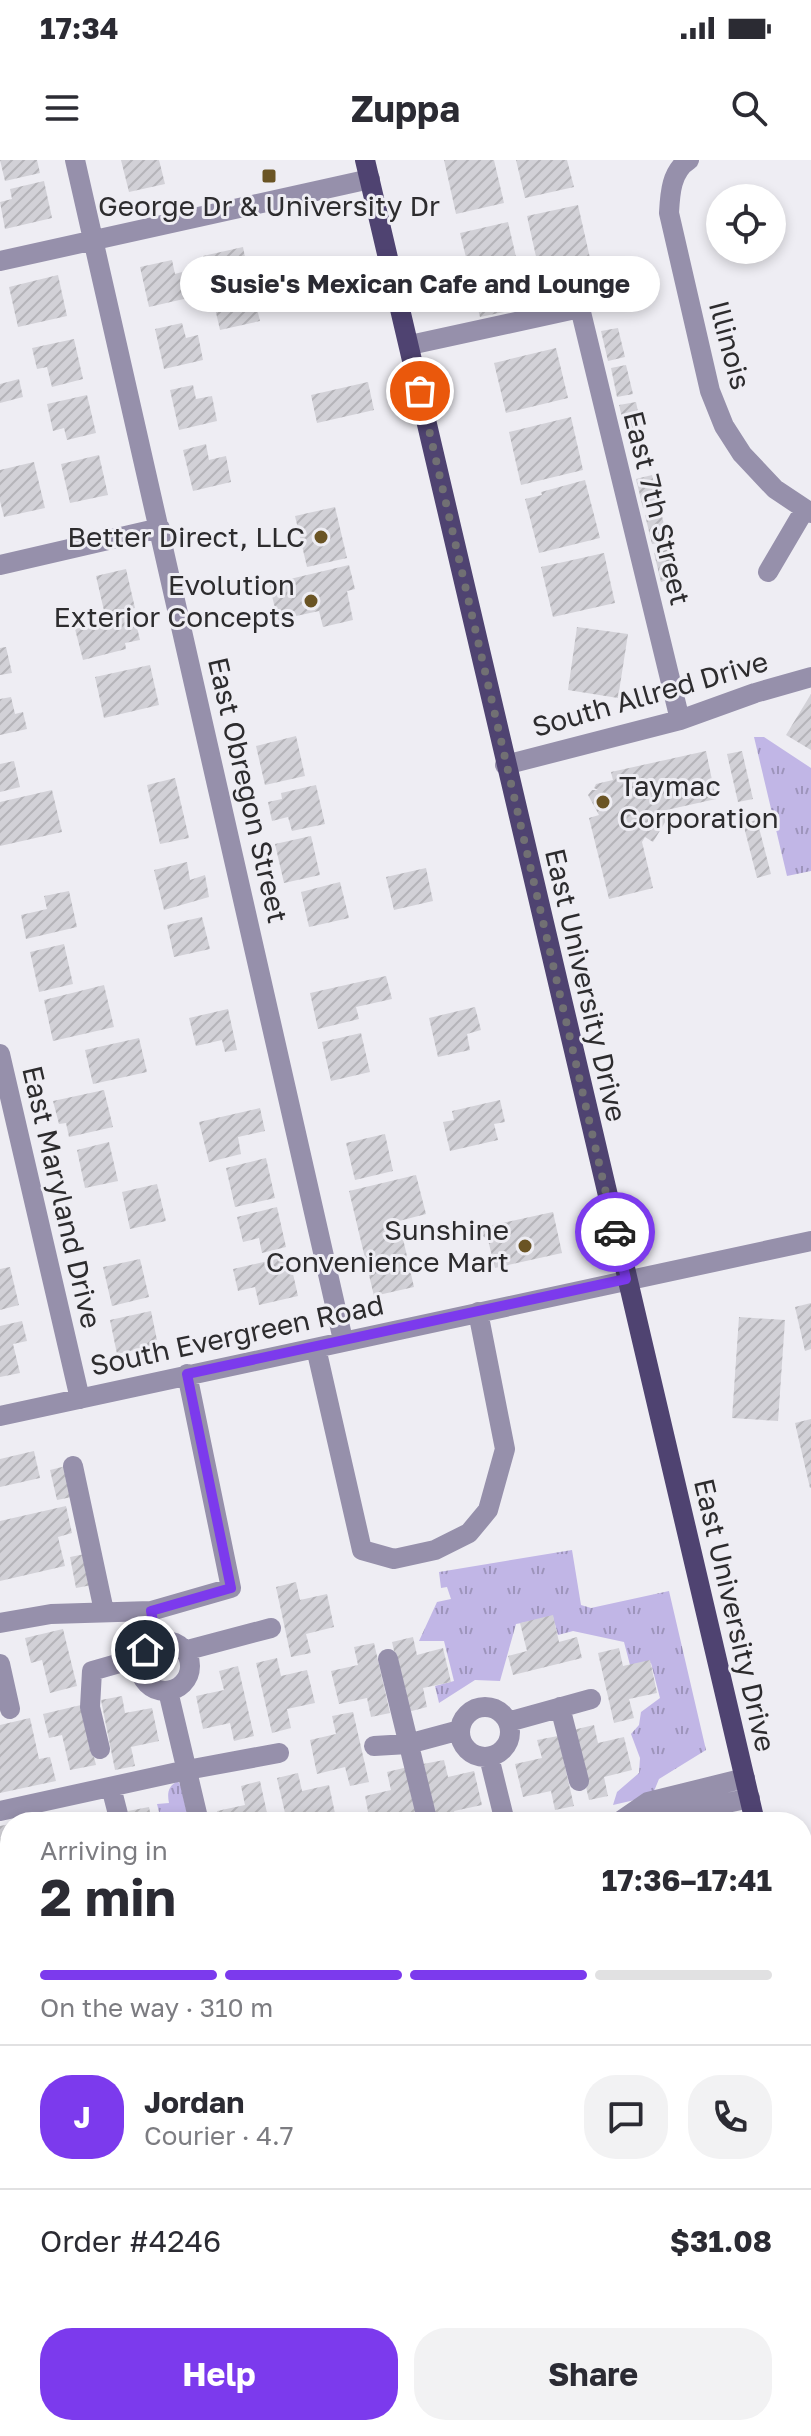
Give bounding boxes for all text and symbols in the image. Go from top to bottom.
text: 17:34 [40,10,118,46]
icon: menu [40,86,84,130]
icon: search [727,86,771,130]
text: Zuppa [351,87,460,130]
marker: George Dr & University Dr [260,167,278,185]
map controls [706,184,786,264]
button: locate [706,184,786,264]
place label: George Dr & University Dr [98,189,440,222]
callout: Susie's Mexican Cafe and Lounge [180,255,660,311]
text: Susie's Mexican Cafe and Lounge [210,268,630,299]
street label: Illinois [703,297,758,393]
pin [386,357,454,425]
icon: bag [398,369,442,413]
street label: East 7th Street [617,407,698,608]
place label: Better Direct, LLC [67,520,305,553]
marker: Better Direct, LLC [312,528,330,546]
place label: Evolution Exterior Concepts [54,568,295,633]
marker: Evolution Exterior Concepts [302,592,320,610]
street label: South Allred Drive [528,644,772,743]
street label: East Obregon Street [202,654,295,926]
place label: Taymac Corporation [619,769,779,834]
marker: Taymac Corporation [594,793,612,811]
street label: East University Drive [539,845,634,1125]
street label: East Maryland Drive [16,1062,109,1331]
courier [575,1192,655,1272]
icon: car [593,1210,637,1254]
place label: Sunshine Convenience Mart [266,1213,509,1278]
marker: Sunshine Convenience Mart [516,1237,534,1255]
street label: South Evergreen Road [87,1287,387,1382]
street label: East University Drive [688,1475,783,1755]
pin [111,1616,179,1684]
icon: home [123,1628,167,1672]
text: Arriving in [40,1835,168,1866]
text: 17:36–17:41 [602,1862,772,1898]
text: 2 min [40,1865,176,1927]
text: On the way · 310 m [40,1992,273,2023]
button: chat [584,2075,668,2159]
button: phone [688,2075,772,2159]
text: Jordan [144,2084,244,2120]
text: J [73,2099,91,2135]
text: Courier · 4.7 [144,2120,294,2151]
text: Order #4246 [40,2223,221,2259]
text: $31.08 [670,2223,772,2259]
button: Help [40,2328,398,2420]
button: Share [414,2328,772,2420]

